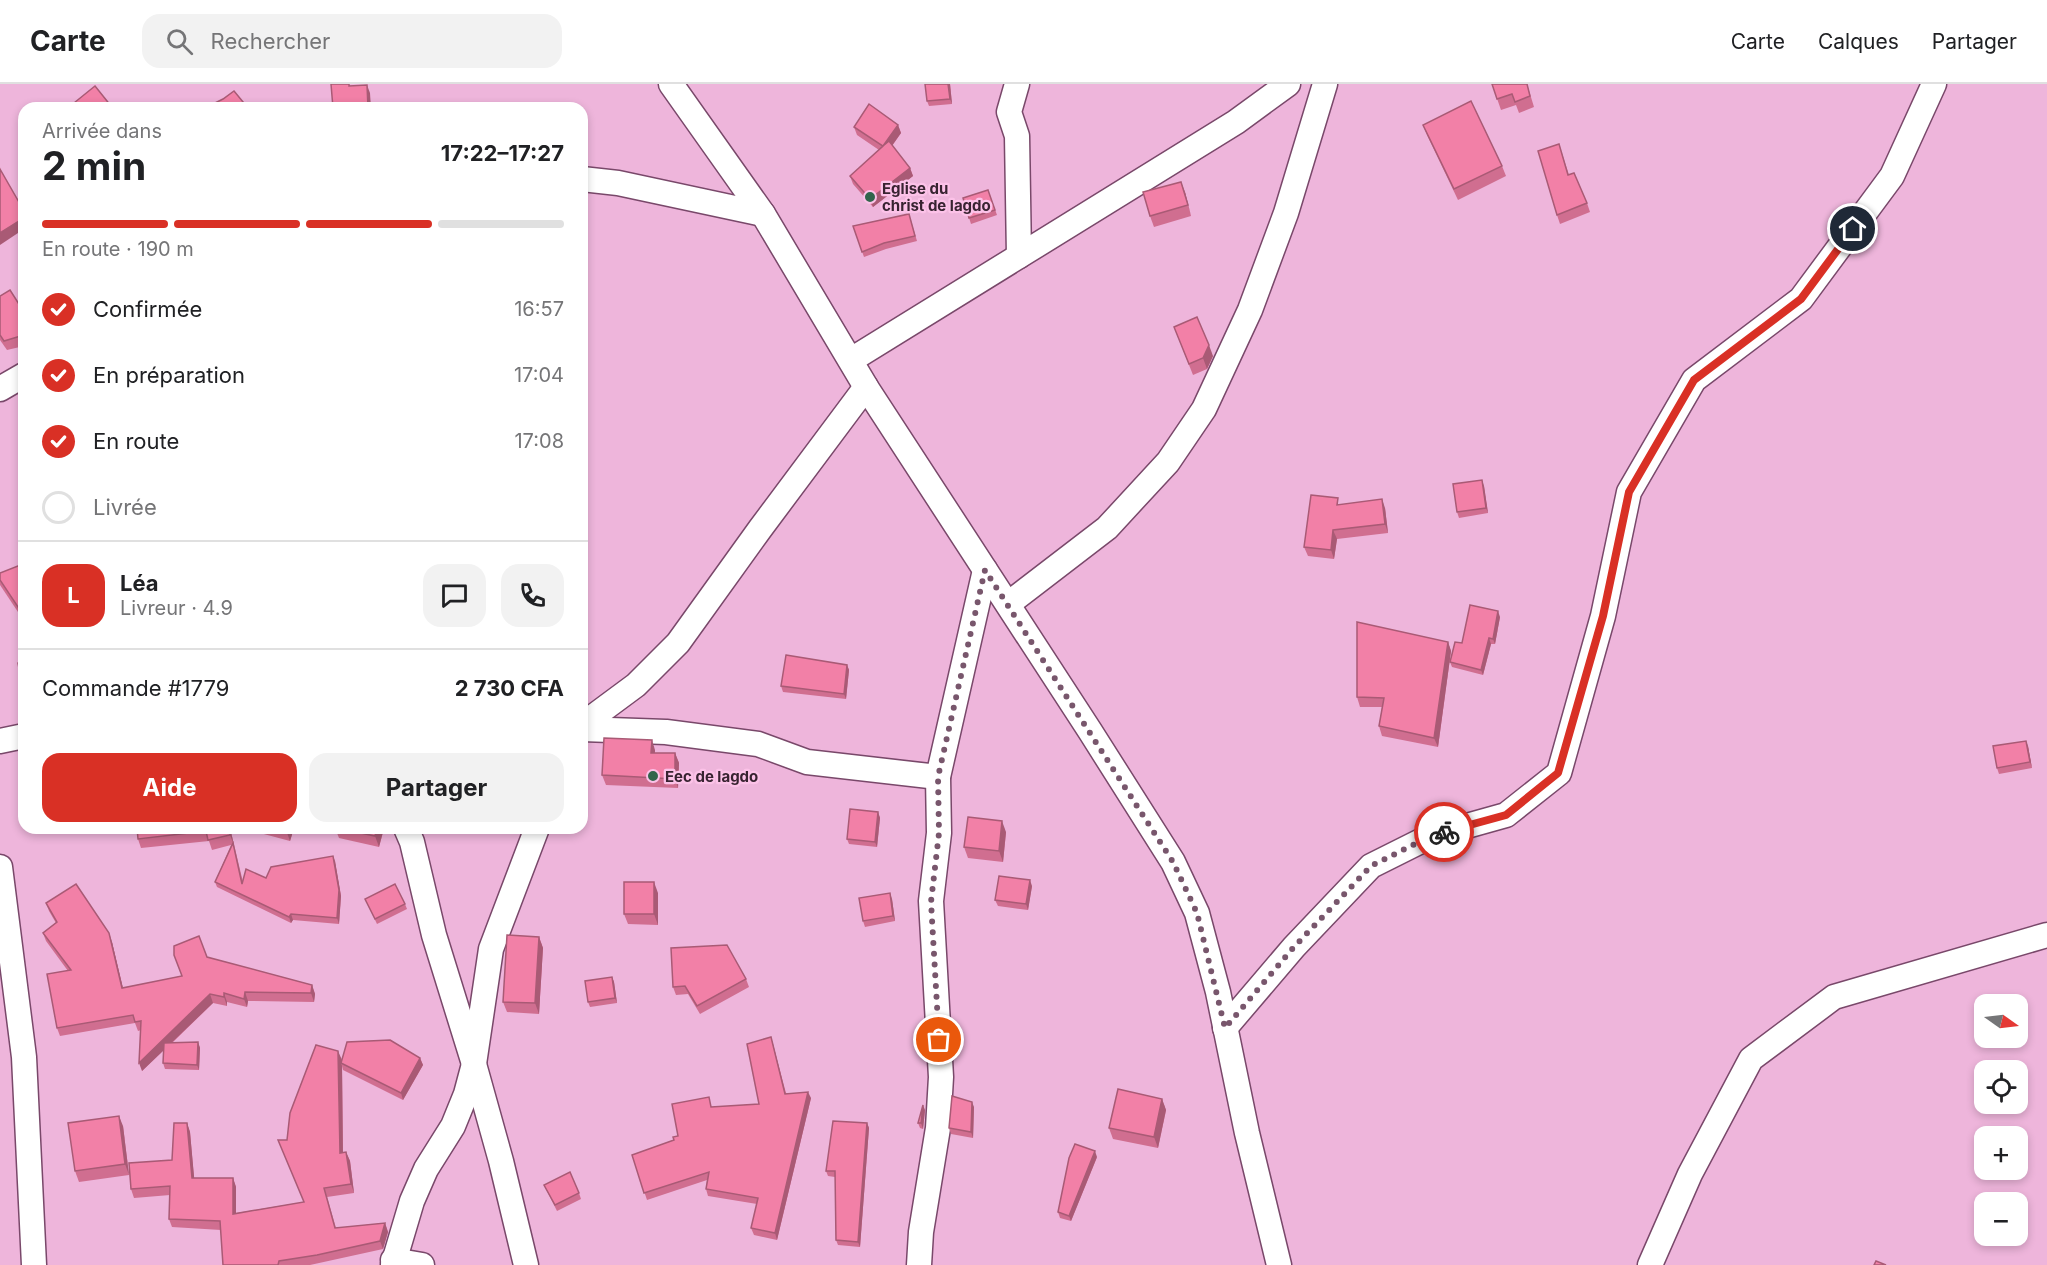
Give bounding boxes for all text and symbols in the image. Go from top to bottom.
search box [142,14,562,68]
text: Carte [30,24,106,58]
icon: search [163,25,196,58]
text: Rechercher [211,28,330,54]
text: Carte [1731,29,1785,54]
text: Calques [1818,29,1899,54]
text: Partager [1932,29,2017,54]
text: Arrivée dans [42,119,162,143]
text: 17:22–17:27 [441,140,564,166]
text: 2 min [42,142,146,189]
place label: Eglise du christ de lagdo [882,179,991,215]
marker: Eglise du christ de lagdo [863,190,877,204]
pin [1827,203,1878,254]
icon: home [1836,212,1869,245]
text: En route · 190 m [42,237,194,261]
icon: check [42,293,75,326]
text: Confirmée [93,296,202,322]
text: 16:57 [514,297,564,321]
icon: check [42,359,75,392]
text: En préparation [93,362,245,388]
text: 17:04 [514,363,564,387]
icon: check [42,425,75,458]
text: En route [93,428,179,454]
text: 17:08 [514,429,564,453]
text: Livrée [93,494,157,520]
button: chat [423,564,486,627]
button: phone [501,564,564,627]
text: Léa [120,570,159,596]
text: L [67,582,80,608]
text: Livreur · 4.9 [120,596,233,620]
text: Commande #1779 [42,675,229,701]
text: 2 730 CFA [455,675,564,701]
button: Aide [42,753,297,822]
button: Partager [309,753,564,822]
place label: Eec de lagdo [665,767,758,786]
marker: Eec de lagdo [646,769,660,783]
courier [1414,802,1474,862]
icon: bike [1428,816,1461,849]
north arrow [1974,994,2028,1048]
map controls [1974,994,2028,1246]
pin [913,1014,964,1065]
icon: bag [922,1023,955,1056]
button: locate [1974,1060,2028,1114]
button: + [1974,1126,2028,1180]
button: − [1974,1192,2028,1246]

